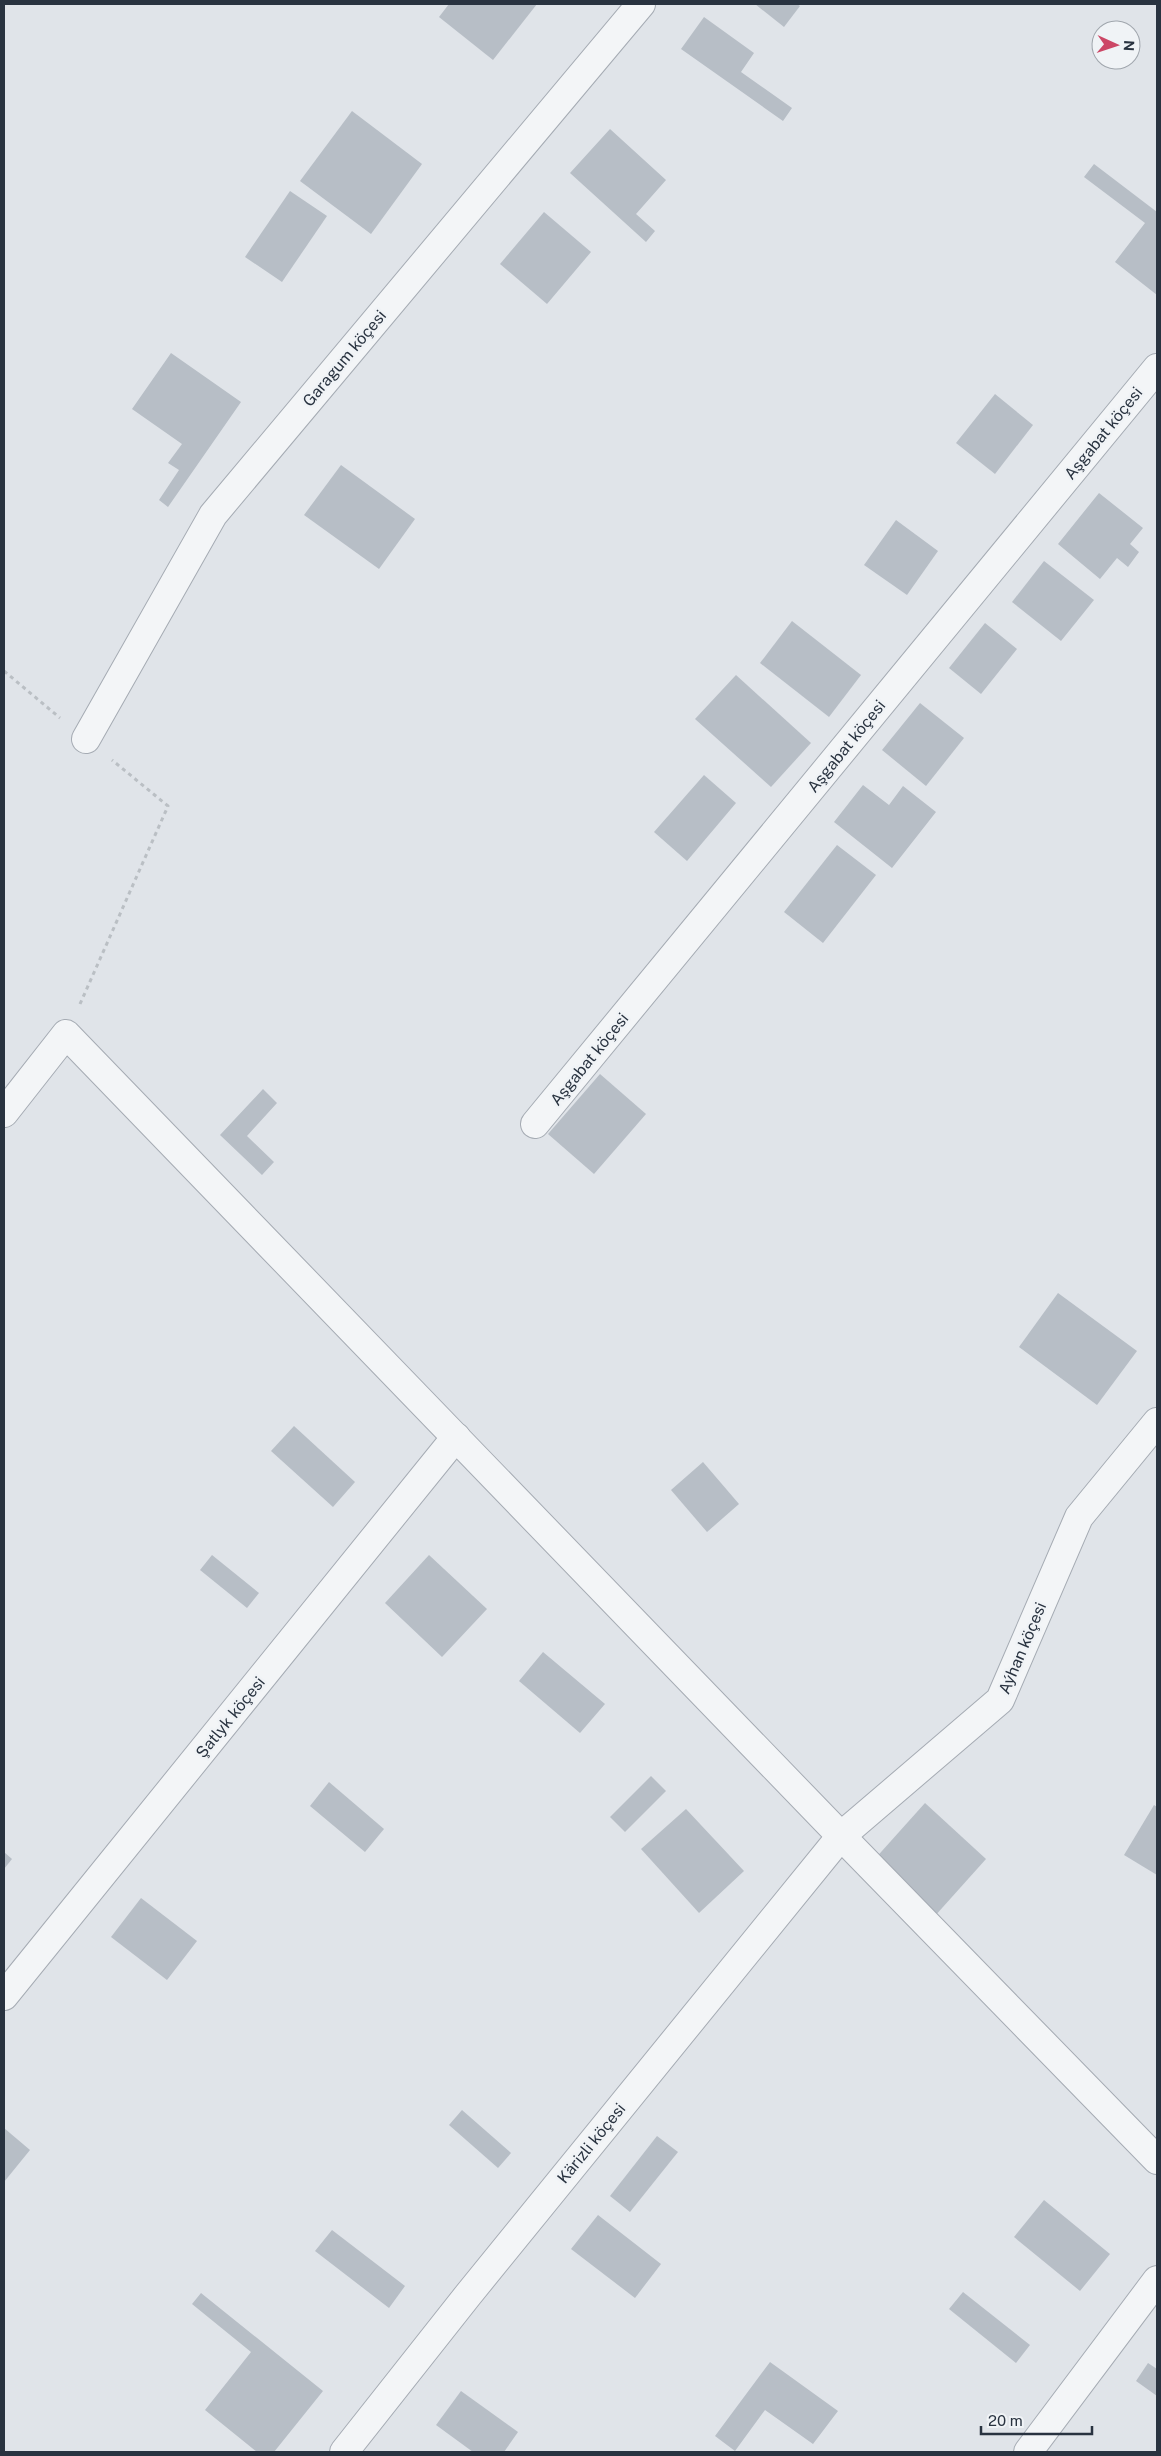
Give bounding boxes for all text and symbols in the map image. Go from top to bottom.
north arrow [1091,20,1141,70]
text: N [1121,40,1137,52]
street label: Garagum köçesi [299,306,390,410]
street label: Aşgabat köçesi [1060,383,1146,483]
street label: Aşgabat köçesi [803,696,889,796]
street label: Aşgabat köçesi [546,1009,632,1109]
street label: Aýhan köçesi [995,1600,1050,1697]
street label: Şatlyk köçesi [192,1673,269,1762]
street label: Kärizli köçesi [553,2099,629,2187]
scale bar [981,2404,1092,2436]
text: 20 m [988,2412,1023,2429]

